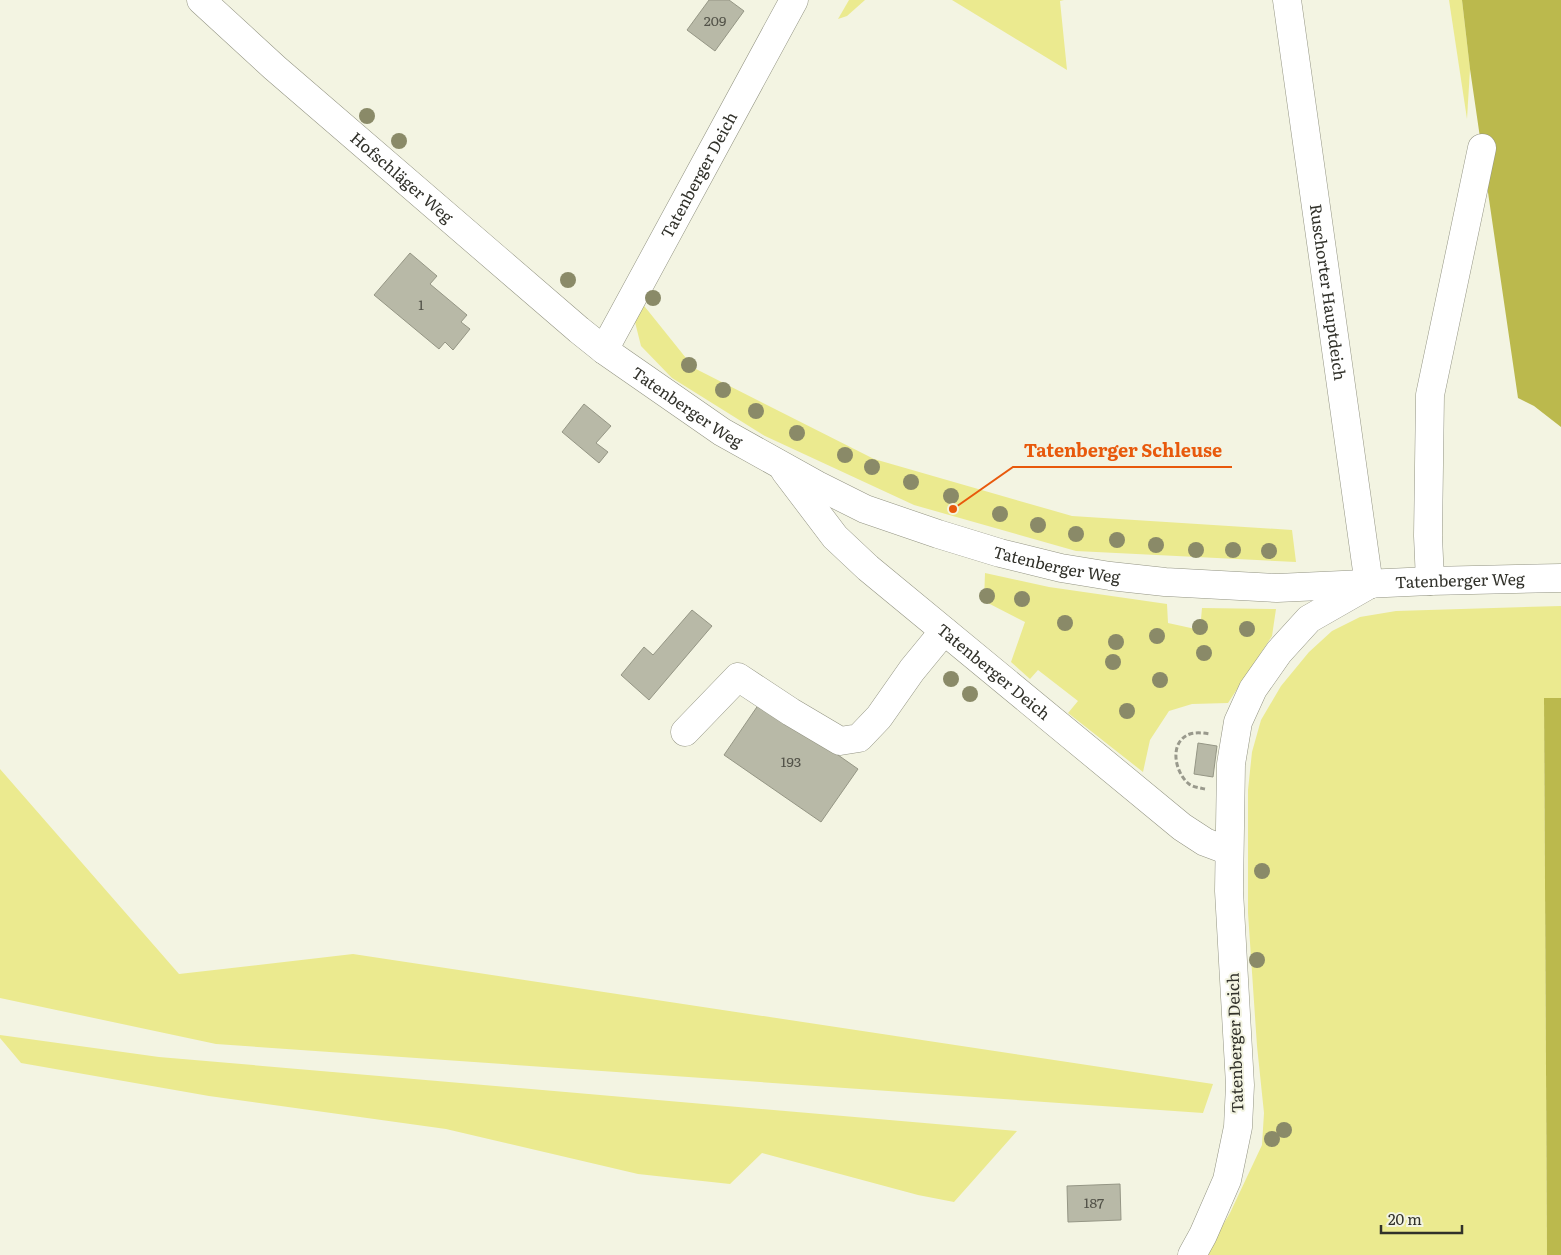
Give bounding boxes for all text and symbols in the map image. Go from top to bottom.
house number: 209 [704,10,726,30]
street label: Tatenberger Deich [654,107,742,242]
street label: Hofschläger Weg [346,125,459,228]
street label: Ruschorter Hauptdeich [1305,202,1353,382]
house number: 1 [418,294,424,314]
street label: Tatenberger Weg [627,360,748,453]
callout: Tatenberger Schleuse [1013,434,1232,467]
text: Tatenberger Schleuse [1024,436,1222,463]
street label: Tatenberger Weg [990,539,1122,588]
street label: Tatenberger Weg [1394,566,1525,594]
street label: Tatenberger Deich [932,617,1057,725]
house number: 193 [781,751,801,771]
street label: Tatenberger Deich [1220,972,1248,1114]
house number: 187 [1084,1192,1104,1212]
scale bar [1381,1202,1462,1234]
text: 20 m [1388,1207,1422,1230]

